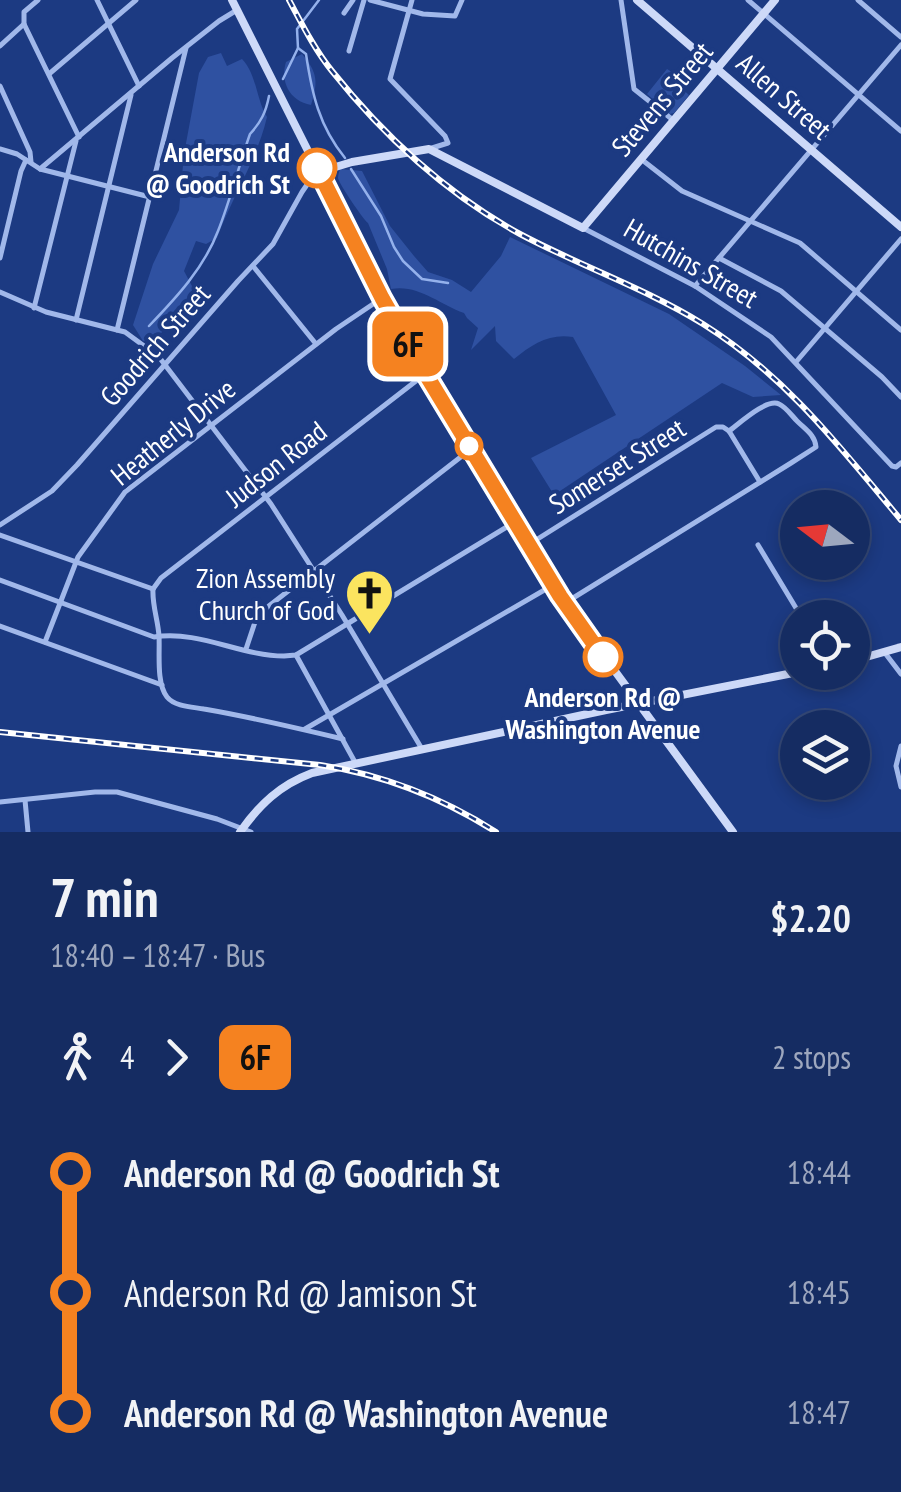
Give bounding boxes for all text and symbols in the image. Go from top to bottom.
street label: Stevens Street [603,33,721,164]
street label: Allen Street [729,44,840,147]
place label: Anderson Rd @ Goodrich St [145,133,290,202]
marker: Anderson Rd @ Goodrich St [298,149,336,187]
street label: Hutchins Street [618,209,765,316]
street label: Goodrich Street [91,276,218,413]
line badge: 6F [363,312,453,376]
text: 6F [392,321,424,367]
street label: Heatherly Drive [103,370,243,493]
street label: Somerset Street [542,409,692,522]
street label: Judson Road [217,413,334,515]
unlabelled marker [456,433,482,459]
north arrow [780,490,870,580]
map controls [780,490,870,800]
place label: Zion Assembly Church of God [196,559,335,628]
church icon: Zion Assembly Church of God [344,568,396,636]
button: locate [780,600,870,690]
marker: Anderson Rd @ Washington Avenue [584,638,622,676]
place label: Anderson Rd @ Washington Avenue [505,678,700,747]
button: layers [780,710,870,800]
text: 7 min [50,861,159,932]
text: $2.20 [770,893,851,942]
text: 18:40 – 18:47 · Bus [50,934,265,976]
icon: walk [50,1030,105,1085]
icon: forward [149,1030,204,1085]
text: 6F [239,1034,271,1080]
text: 4 [120,1036,134,1078]
text: 2 stops [772,1036,851,1078]
text: Anderson Rd @ Goodrich St [124,1148,499,1197]
text: 18:44 [787,1151,851,1193]
text: Anderson Rd @ Jamison St [124,1268,477,1317]
text: 18:45 [787,1271,851,1313]
text: Anderson Rd @ Washington Avenue [124,1388,608,1437]
text: 18:47 [787,1391,851,1433]

